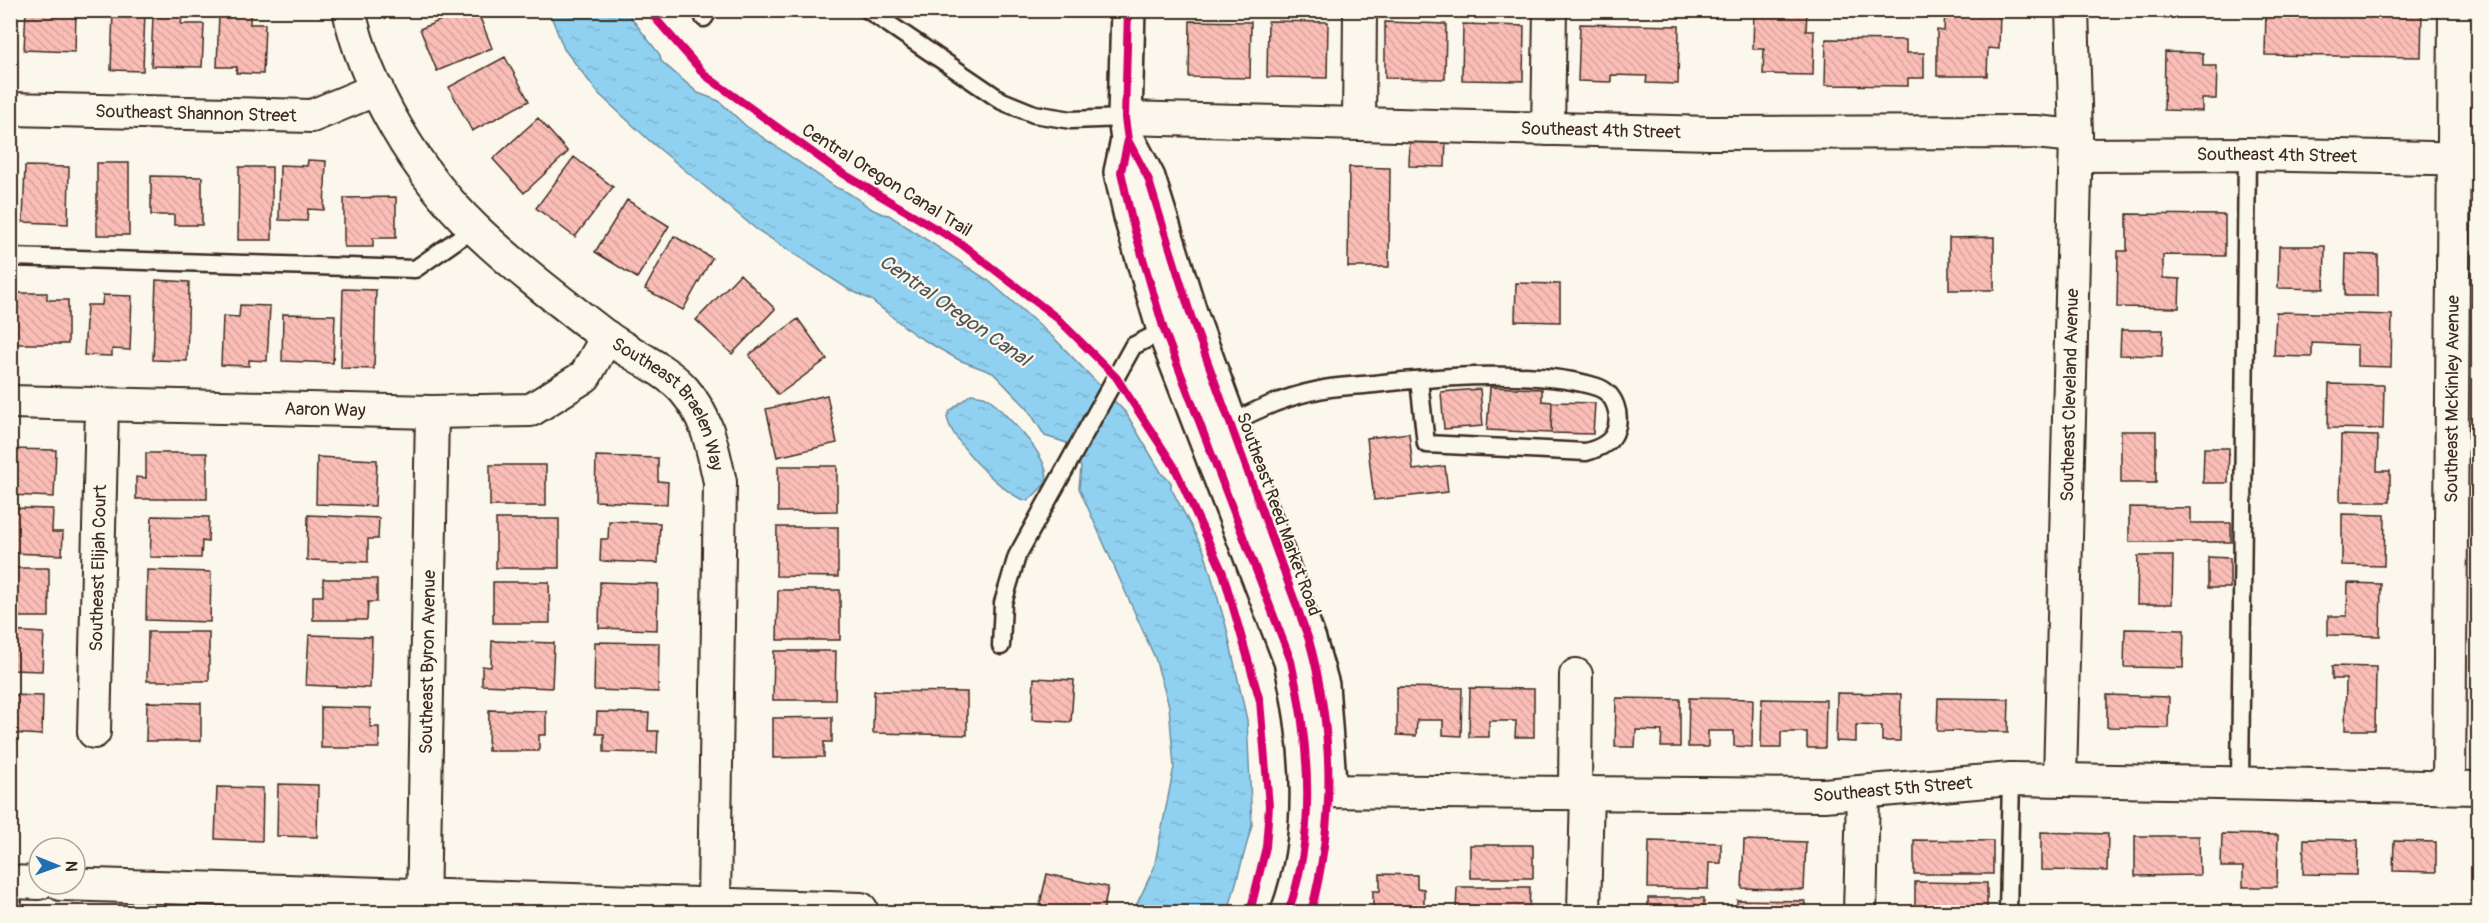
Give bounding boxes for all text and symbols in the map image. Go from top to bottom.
street label: Southeast Shannon Street [95,100,298,128]
street label: Southeast 4th Street [1520,117,1682,144]
street label: Central Oregon Canal Trail [797,119,976,242]
street label: Southeast 4th Street [2197,143,2358,168]
water label: Central Oregon Canal [874,249,1037,373]
street label: Southeast Cleveland Avenue [2056,288,2084,502]
street label: Southeast McKinley Avenue [2440,295,2465,503]
street label: Southeast Braelen Way [607,333,728,473]
street label: Aaron Way [284,398,366,422]
street label: Southeast Reed Market Road [1231,409,1326,619]
street label: Southeast Elijah Court [85,484,112,652]
street label: Southeast Byron Avenue [415,570,441,754]
street label: Southeast 5th Street [1813,771,1974,807]
north arrow [27,836,87,896]
text: N [61,861,81,872]

